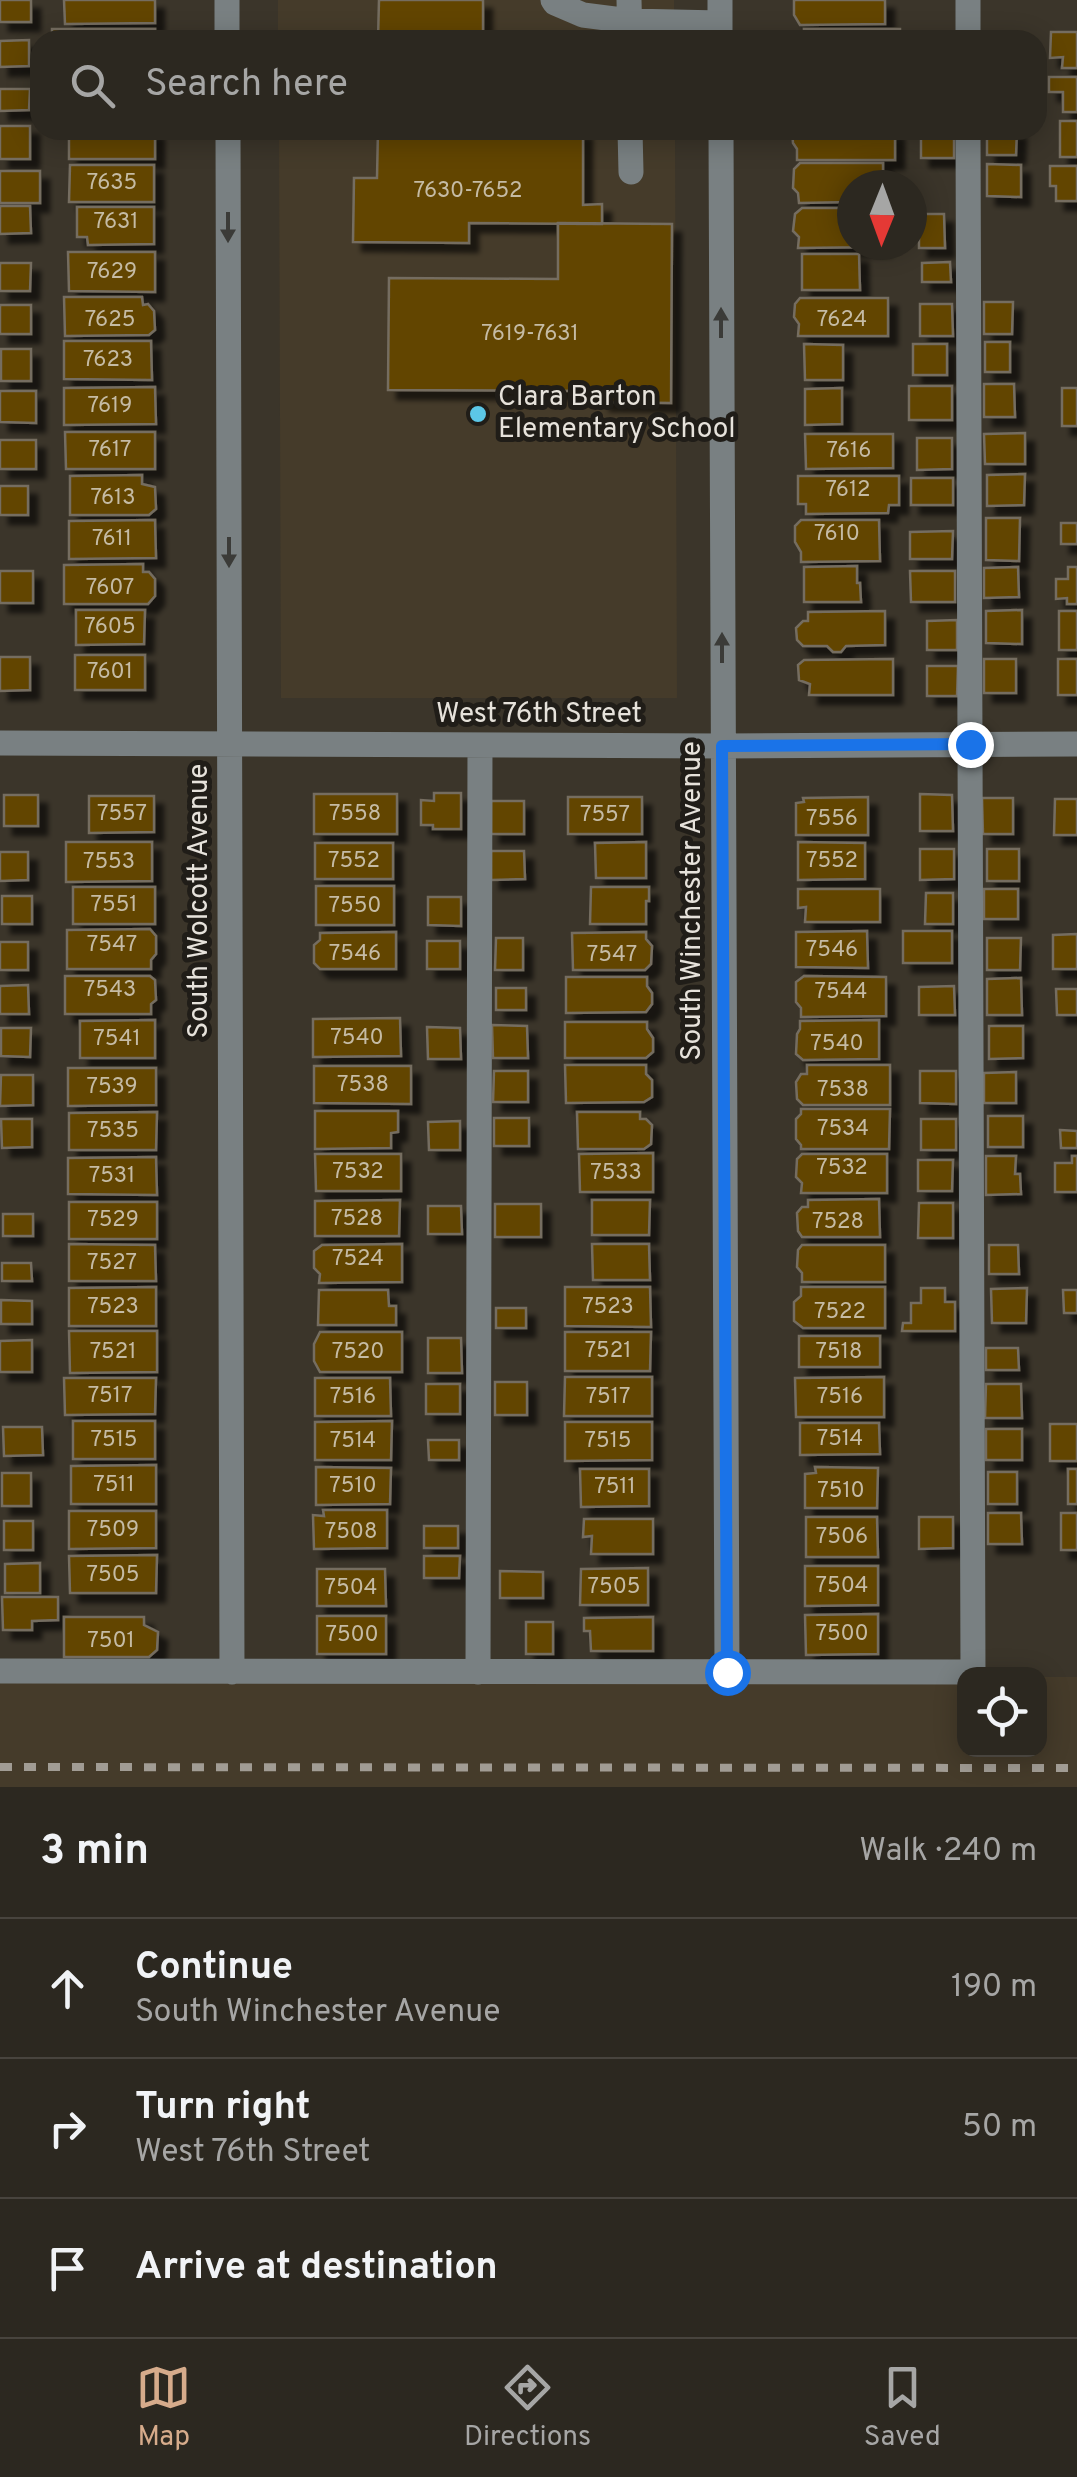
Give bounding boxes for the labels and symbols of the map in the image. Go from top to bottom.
house number: 7635 [87,170,137,197]
north arrow [837,170,927,260]
house number: 7630-7652 [414,178,522,205]
house number: 7631 [94,209,138,236]
one-way arrow [220,212,236,244]
house number: 7629 [87,259,137,286]
house number: 7625 [85,307,135,334]
one-way arrow [713,307,729,339]
house number: 7624 [817,307,867,334]
house number: 7619-7631 [481,321,579,348]
house number: 7623 [83,347,133,374]
place label: Clara Barton Elementary School [498,380,736,448]
house number: 7619 [88,393,132,420]
marker: Clara Barton Elementary School [467,403,489,425]
house number: 7617 [88,437,132,464]
house number: 7616 [827,438,871,465]
house number: 7612 [825,477,871,504]
house number: 7613 [91,485,135,512]
house number: 7610 [814,521,860,548]
house number: 7611 [92,526,132,553]
one-way arrow [221,537,237,569]
house number: 7607 [86,575,134,602]
house number: 7605 [84,614,136,641]
one-way arrow [714,632,730,664]
house number: 7601 [87,659,133,686]
street label: West 76th Street [436,697,642,733]
route end [948,722,994,768]
street label: South Winchester Avenue [675,741,711,1061]
street label: South Wolcott Avenue [182,764,218,1038]
house number: 7557 [97,801,147,828]
house number: 7558 [329,801,381,828]
house number: 7557 [580,802,630,829]
house number: 7556 [806,806,858,833]
house number: 7552 [328,848,380,875]
house number: 7552 [806,848,858,875]
house number: 7553 [83,849,135,876]
house number: 7551 [90,892,138,919]
house number: 7550 [329,893,381,920]
house number: 7547 [87,932,137,959]
house number: 7546 [806,937,858,964]
house number: 7546 [329,941,381,968]
house number: 7547 [587,942,637,969]
house number: 7543 [84,977,136,1004]
house number: 7544 [815,979,867,1006]
house number: 7540 [330,1025,384,1052]
house number: 7541 [93,1026,141,1053]
house number: 7540 [810,1031,864,1058]
house number: 7538 [337,1072,389,1099]
house number: 7539 [86,1074,138,1101]
house number: 7538 [817,1077,869,1104]
house number: 7534 [817,1116,869,1143]
house number: 7535 [87,1118,139,1145]
house number: 7532 [816,1155,868,1182]
house number: 7532 [332,1159,384,1186]
house number: 7533 [590,1160,642,1187]
house number: 7531 [89,1163,135,1190]
house number: 7528 [331,1206,383,1233]
house number: 7529 [87,1207,139,1234]
house number: 7528 [812,1209,864,1236]
house number: 7524 [332,1246,384,1273]
house number: 7527 [87,1250,137,1277]
house number: 7523 [87,1294,139,1321]
house number: 7523 [582,1294,634,1321]
house number: 7522 [814,1299,866,1326]
house number: 7521 [585,1338,631,1365]
house number: 7521 [90,1339,136,1366]
house number: 7520 [332,1339,384,1366]
house number: 7518 [816,1339,862,1366]
house number: 7517 [88,1383,132,1410]
house number: 7516 [330,1384,376,1411]
house number: 7517 [586,1384,630,1411]
house number: 7516 [817,1384,863,1411]
house number: 7514 [817,1426,863,1453]
house number: 7515 [90,1427,138,1454]
house number: 7514 [330,1428,376,1455]
house number: 7515 [584,1428,632,1455]
house number: 7511 [93,1472,135,1499]
house number: 7510 [329,1473,377,1500]
house number: 7511 [594,1474,636,1501]
house number: 7510 [817,1478,865,1505]
house number: 7509 [87,1517,139,1544]
house number: 7508 [325,1519,377,1546]
house number: 7506 [816,1524,868,1551]
house number: 7505 [87,1562,139,1589]
house number: 7504 [816,1573,868,1600]
house number: 7505 [588,1574,640,1601]
house number: 7504 [325,1575,377,1602]
house number: 7500 [815,1621,869,1648]
house number: 7500 [325,1622,379,1649]
house number: 7501 [87,1628,135,1655]
route start [705,1650,751,1696]

